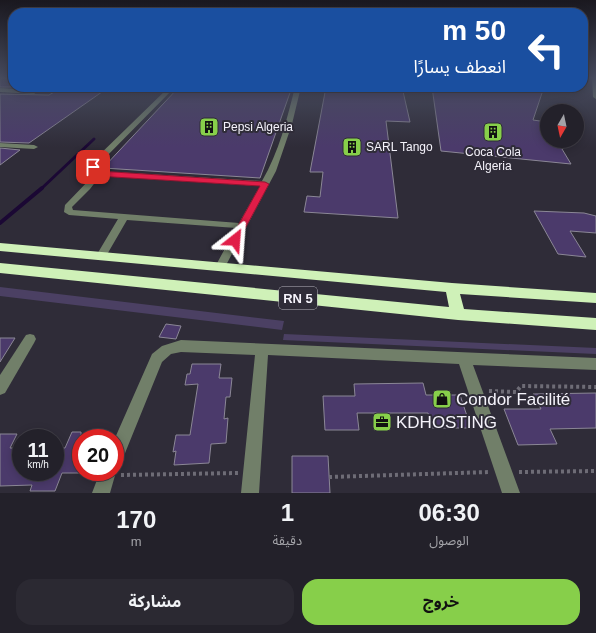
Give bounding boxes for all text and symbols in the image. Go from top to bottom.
text: 50 m [442,15,506,46]
icon: left [520,24,572,76]
text: انعطف يسارًا [414,57,506,77]
north arrow [540,104,584,148]
map controls [540,104,584,148]
building icon: Pepsi Algeria [198,116,220,138]
place label: Pepsi Algeria [223,120,293,134]
building icon: Coca Cola Algeria [482,121,504,143]
building icon: SARL Tango [341,136,363,158]
place label: SARL Tango [366,140,433,154]
place label: Coca Cola Algeria [465,145,521,173]
pin [76,150,110,184]
icon: arrive [82,156,104,178]
position arrow [214,219,256,261]
road number: RN 5 [279,287,317,309]
shop icon: Condor Facilité [431,388,453,410]
place label: Condor Facilité [456,390,570,409]
office icon: KDHOSTING [371,411,393,433]
place label: KDHOSTING [396,413,497,432]
speed limit sign: 20 [72,429,124,481]
text: 11 [27,439,49,461]
text: km/h [27,459,49,470]
text: 1 [281,499,294,526]
text: 06:30 [418,499,480,526]
text: 170 [116,506,156,533]
text: دقيقة [273,533,302,548]
text: الوصول [429,533,469,548]
text: m [131,534,142,549]
button: مشاركة [16,579,294,625]
button: خروج [302,579,580,625]

